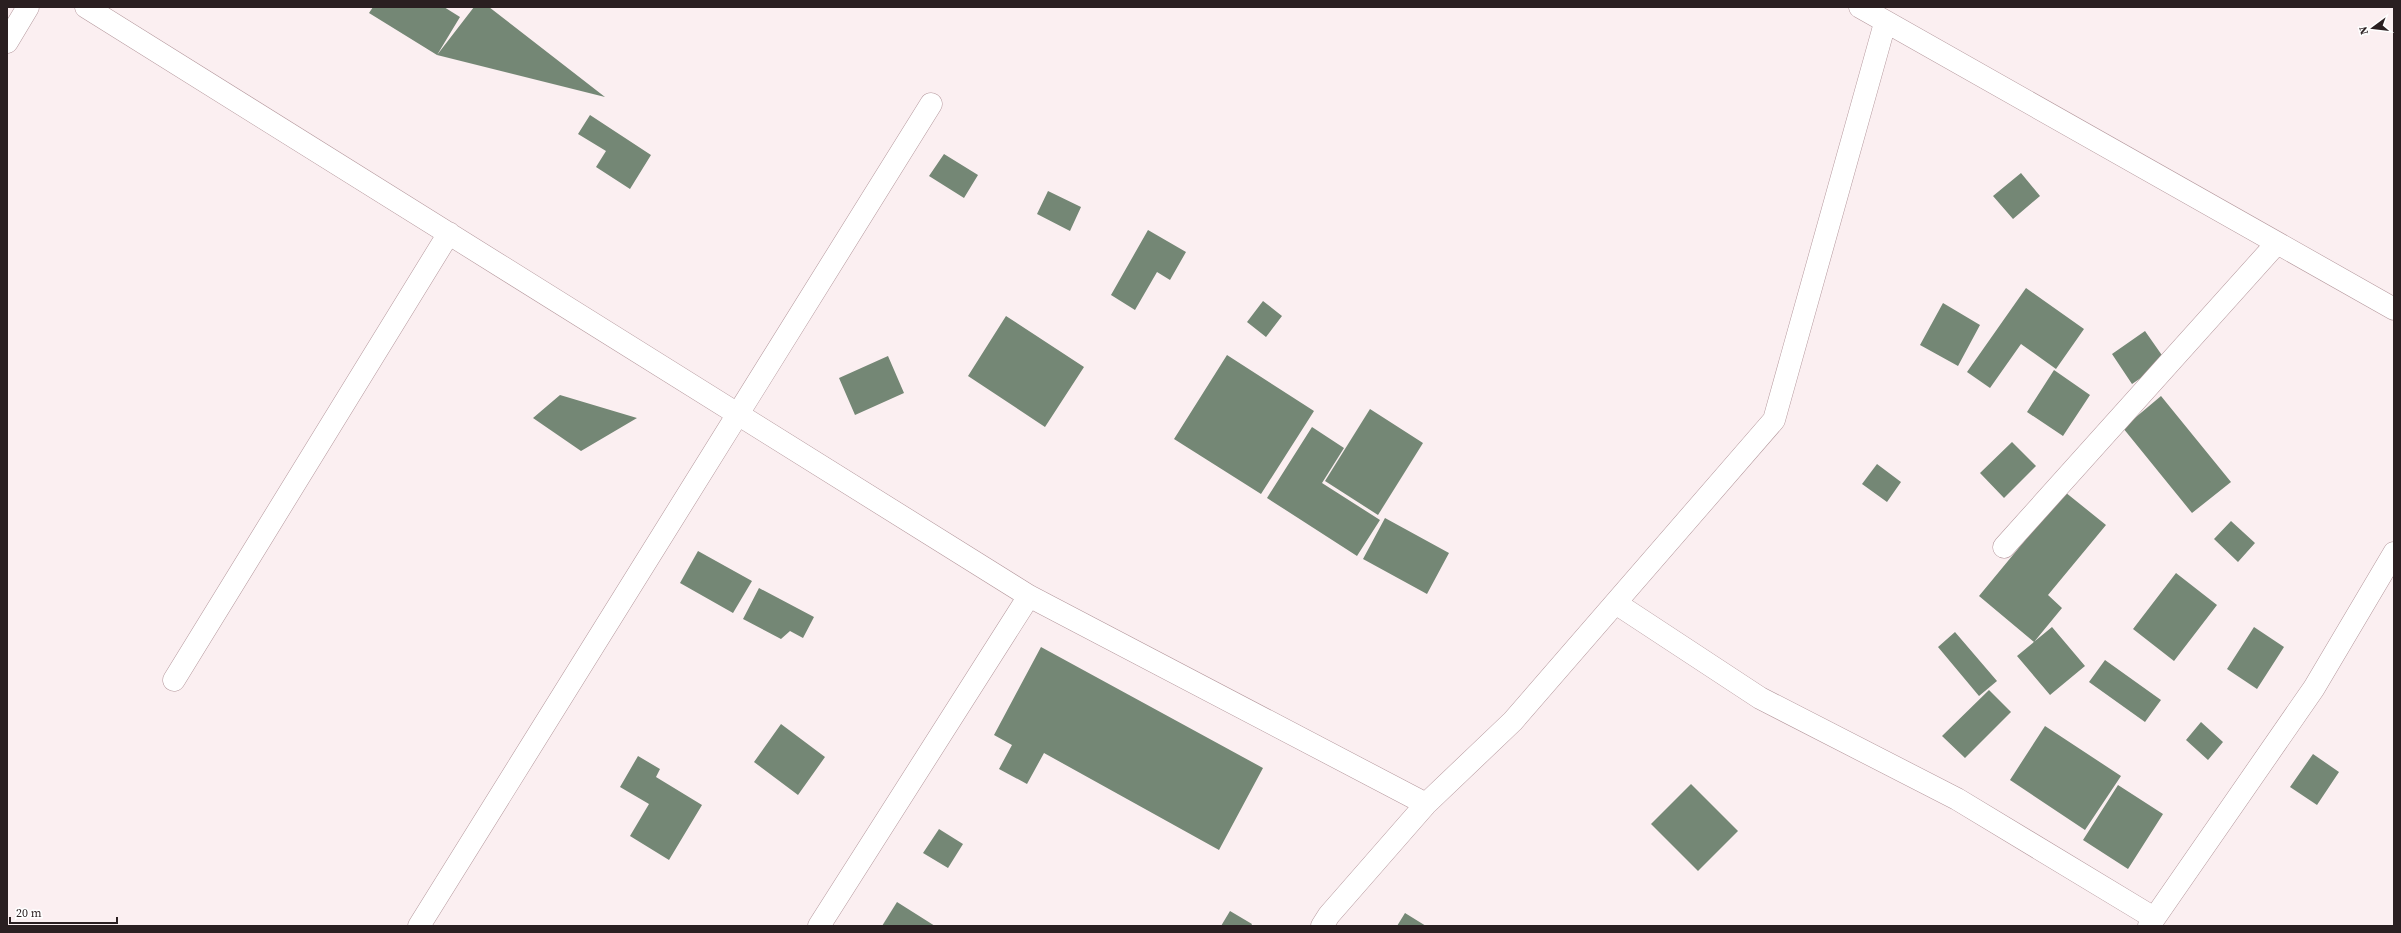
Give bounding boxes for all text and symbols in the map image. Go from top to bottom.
north arrow [2353,8,2393,48]
text: N [2356,25,2372,36]
scale bar [10,899,117,925]
text: 20 m [16,905,42,921]

